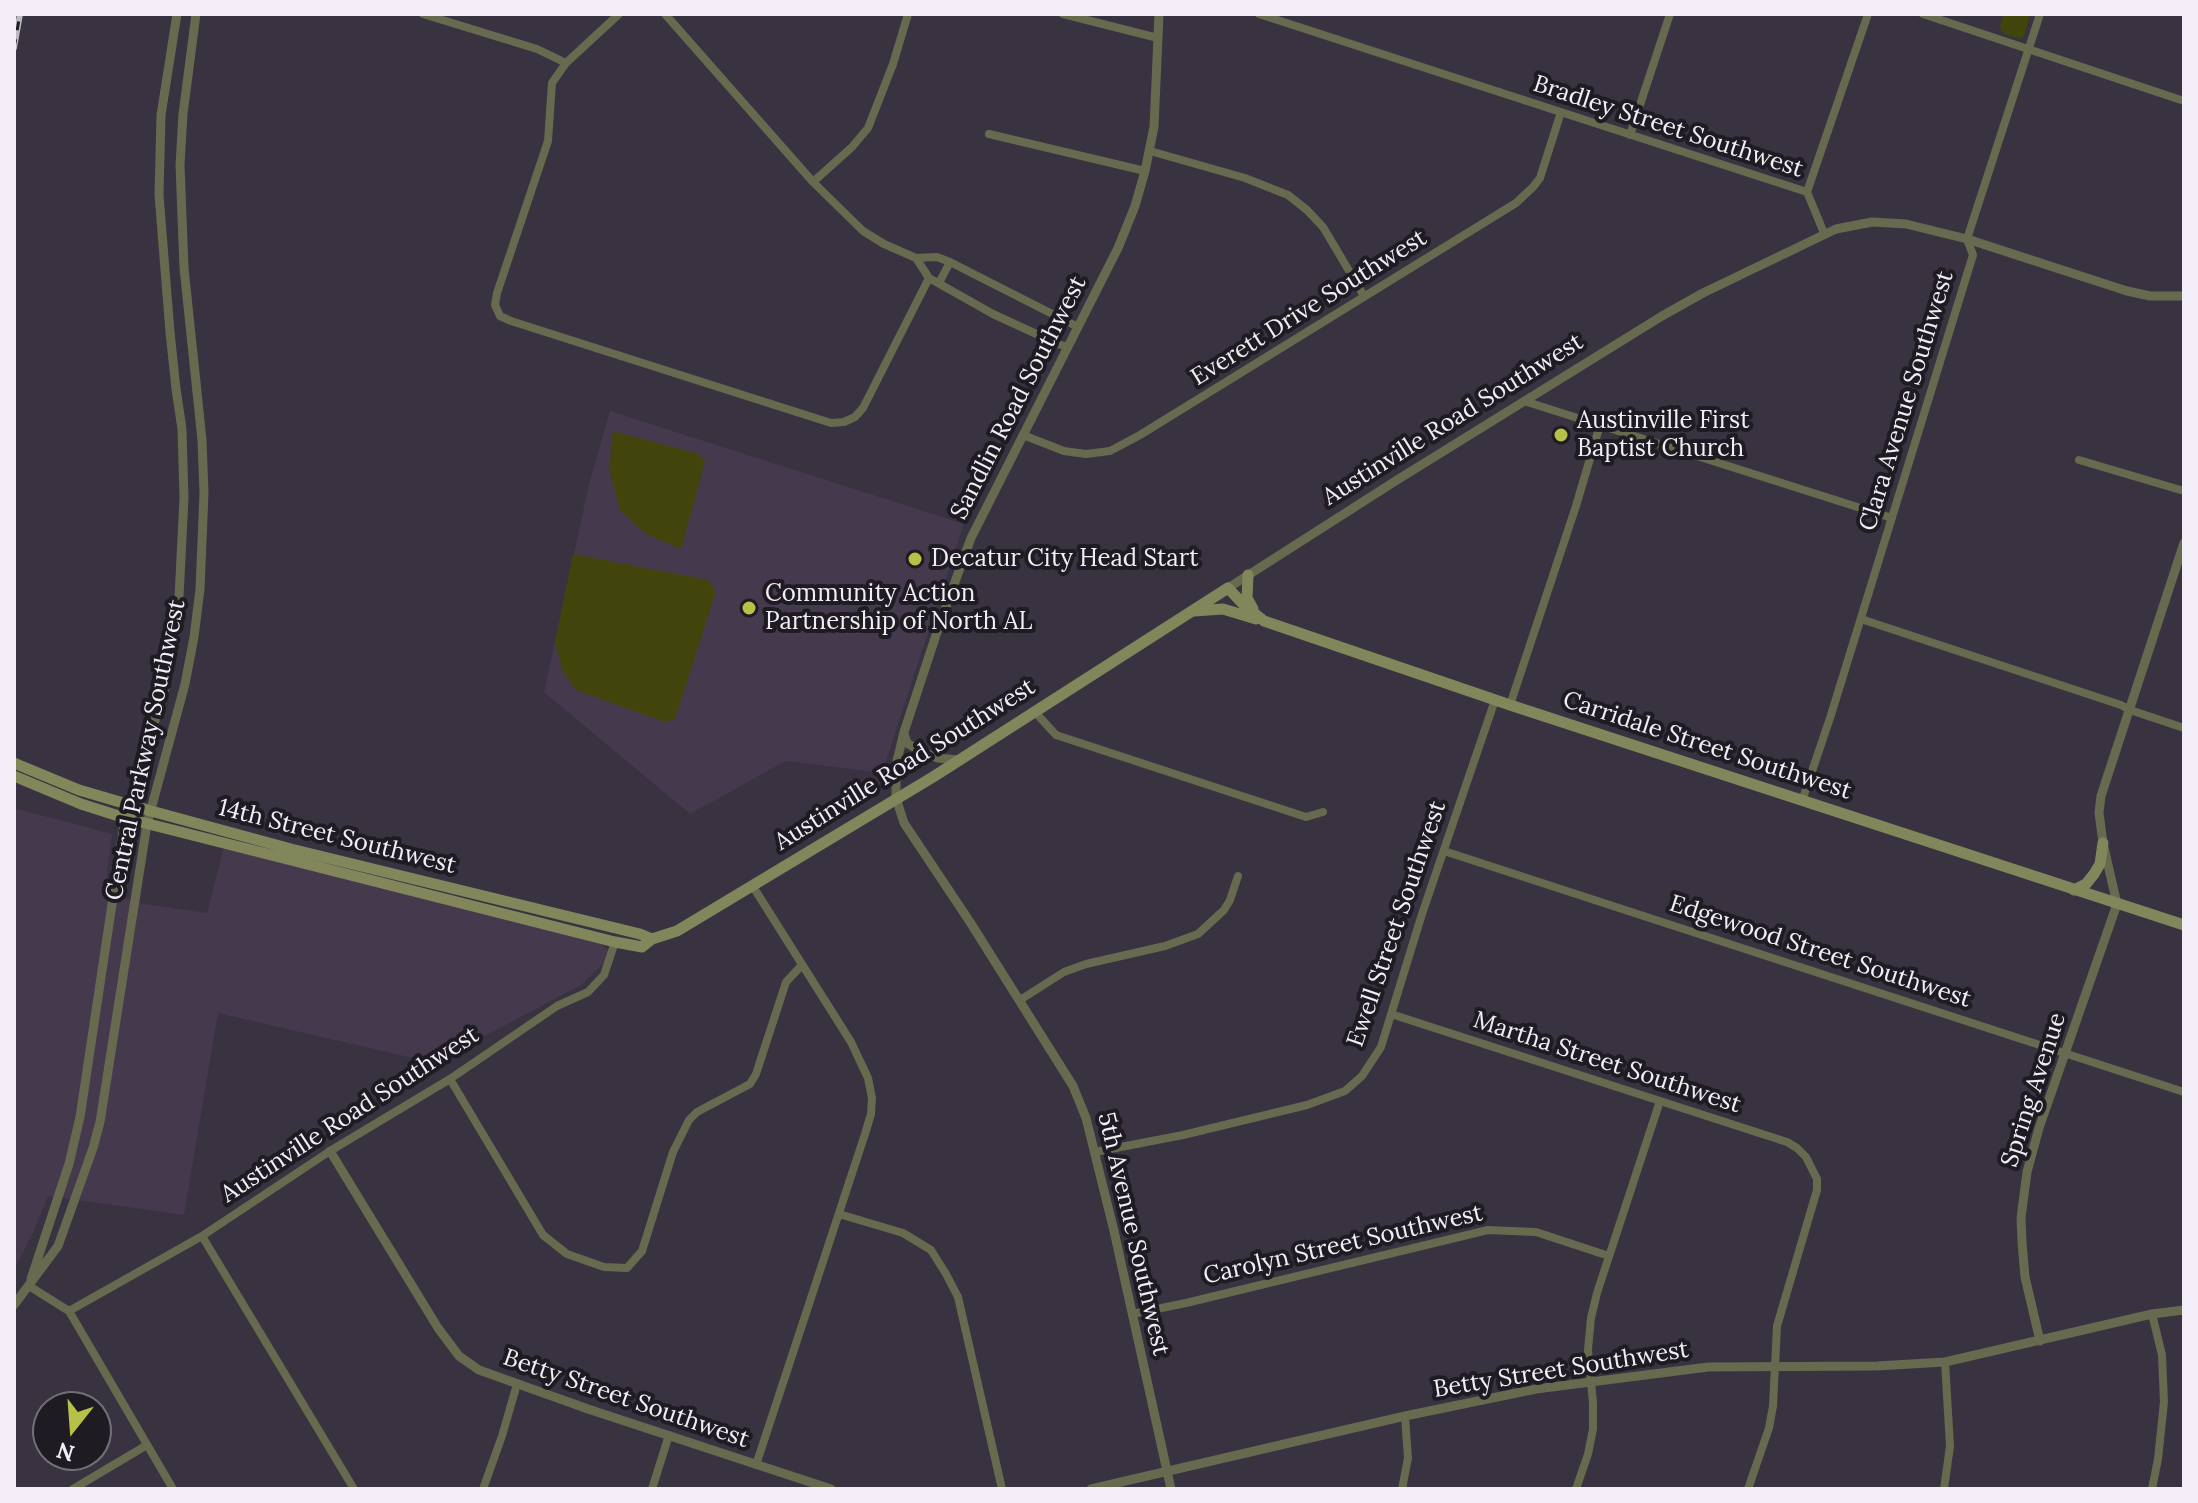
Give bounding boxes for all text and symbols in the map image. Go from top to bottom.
street label: Bradley Street Southwest [1529,70,1807,184]
street label: Everett Drive Southwest [1186,224,1432,392]
street label: Clara Avenue Southwest [1854,268,1960,534]
street label: Sandlin Road Southwest [945,272,1093,524]
street label: Austinville Road Southwest [1317,328,1589,512]
place label: Austinville First Baptist Church [1577,407,1750,463]
marker: Austinville First Baptist Church [1552,426,1570,444]
place label: Decatur City Head Start [931,545,1198,573]
marker: Decatur City Head Start [906,550,924,568]
place label: Community Action Partnership of North AL [765,580,1032,636]
street label: Central Parkway Southwest [100,597,192,903]
marker: Community Action Partnership of North AL [740,599,758,617]
street label: Austinville Road Southwest [769,673,1041,857]
street label: Carridale Street Southwest [1559,686,1855,806]
street label: 14th Street Southwest [215,794,459,880]
street label: Ewell Street Southwest [1341,797,1453,1051]
street label: Edgewood Street Southwest [1666,890,1974,1014]
street label: Martha Street Southwest [1470,1006,1744,1120]
street label: Spring Avenue [1996,1009,2072,1171]
street label: Austinville Road Southwest [216,1021,484,1209]
street label: 5th Avenue Southwest [1091,1110,1175,1358]
street label: Carolyn Street Southwest [1201,1199,1485,1291]
street label: Betty Street Southwest [1431,1336,1691,1404]
street label: Betty Street Southwest [499,1343,753,1455]
north arrow [32,1391,112,1471]
text: N [53,1436,78,1468]

